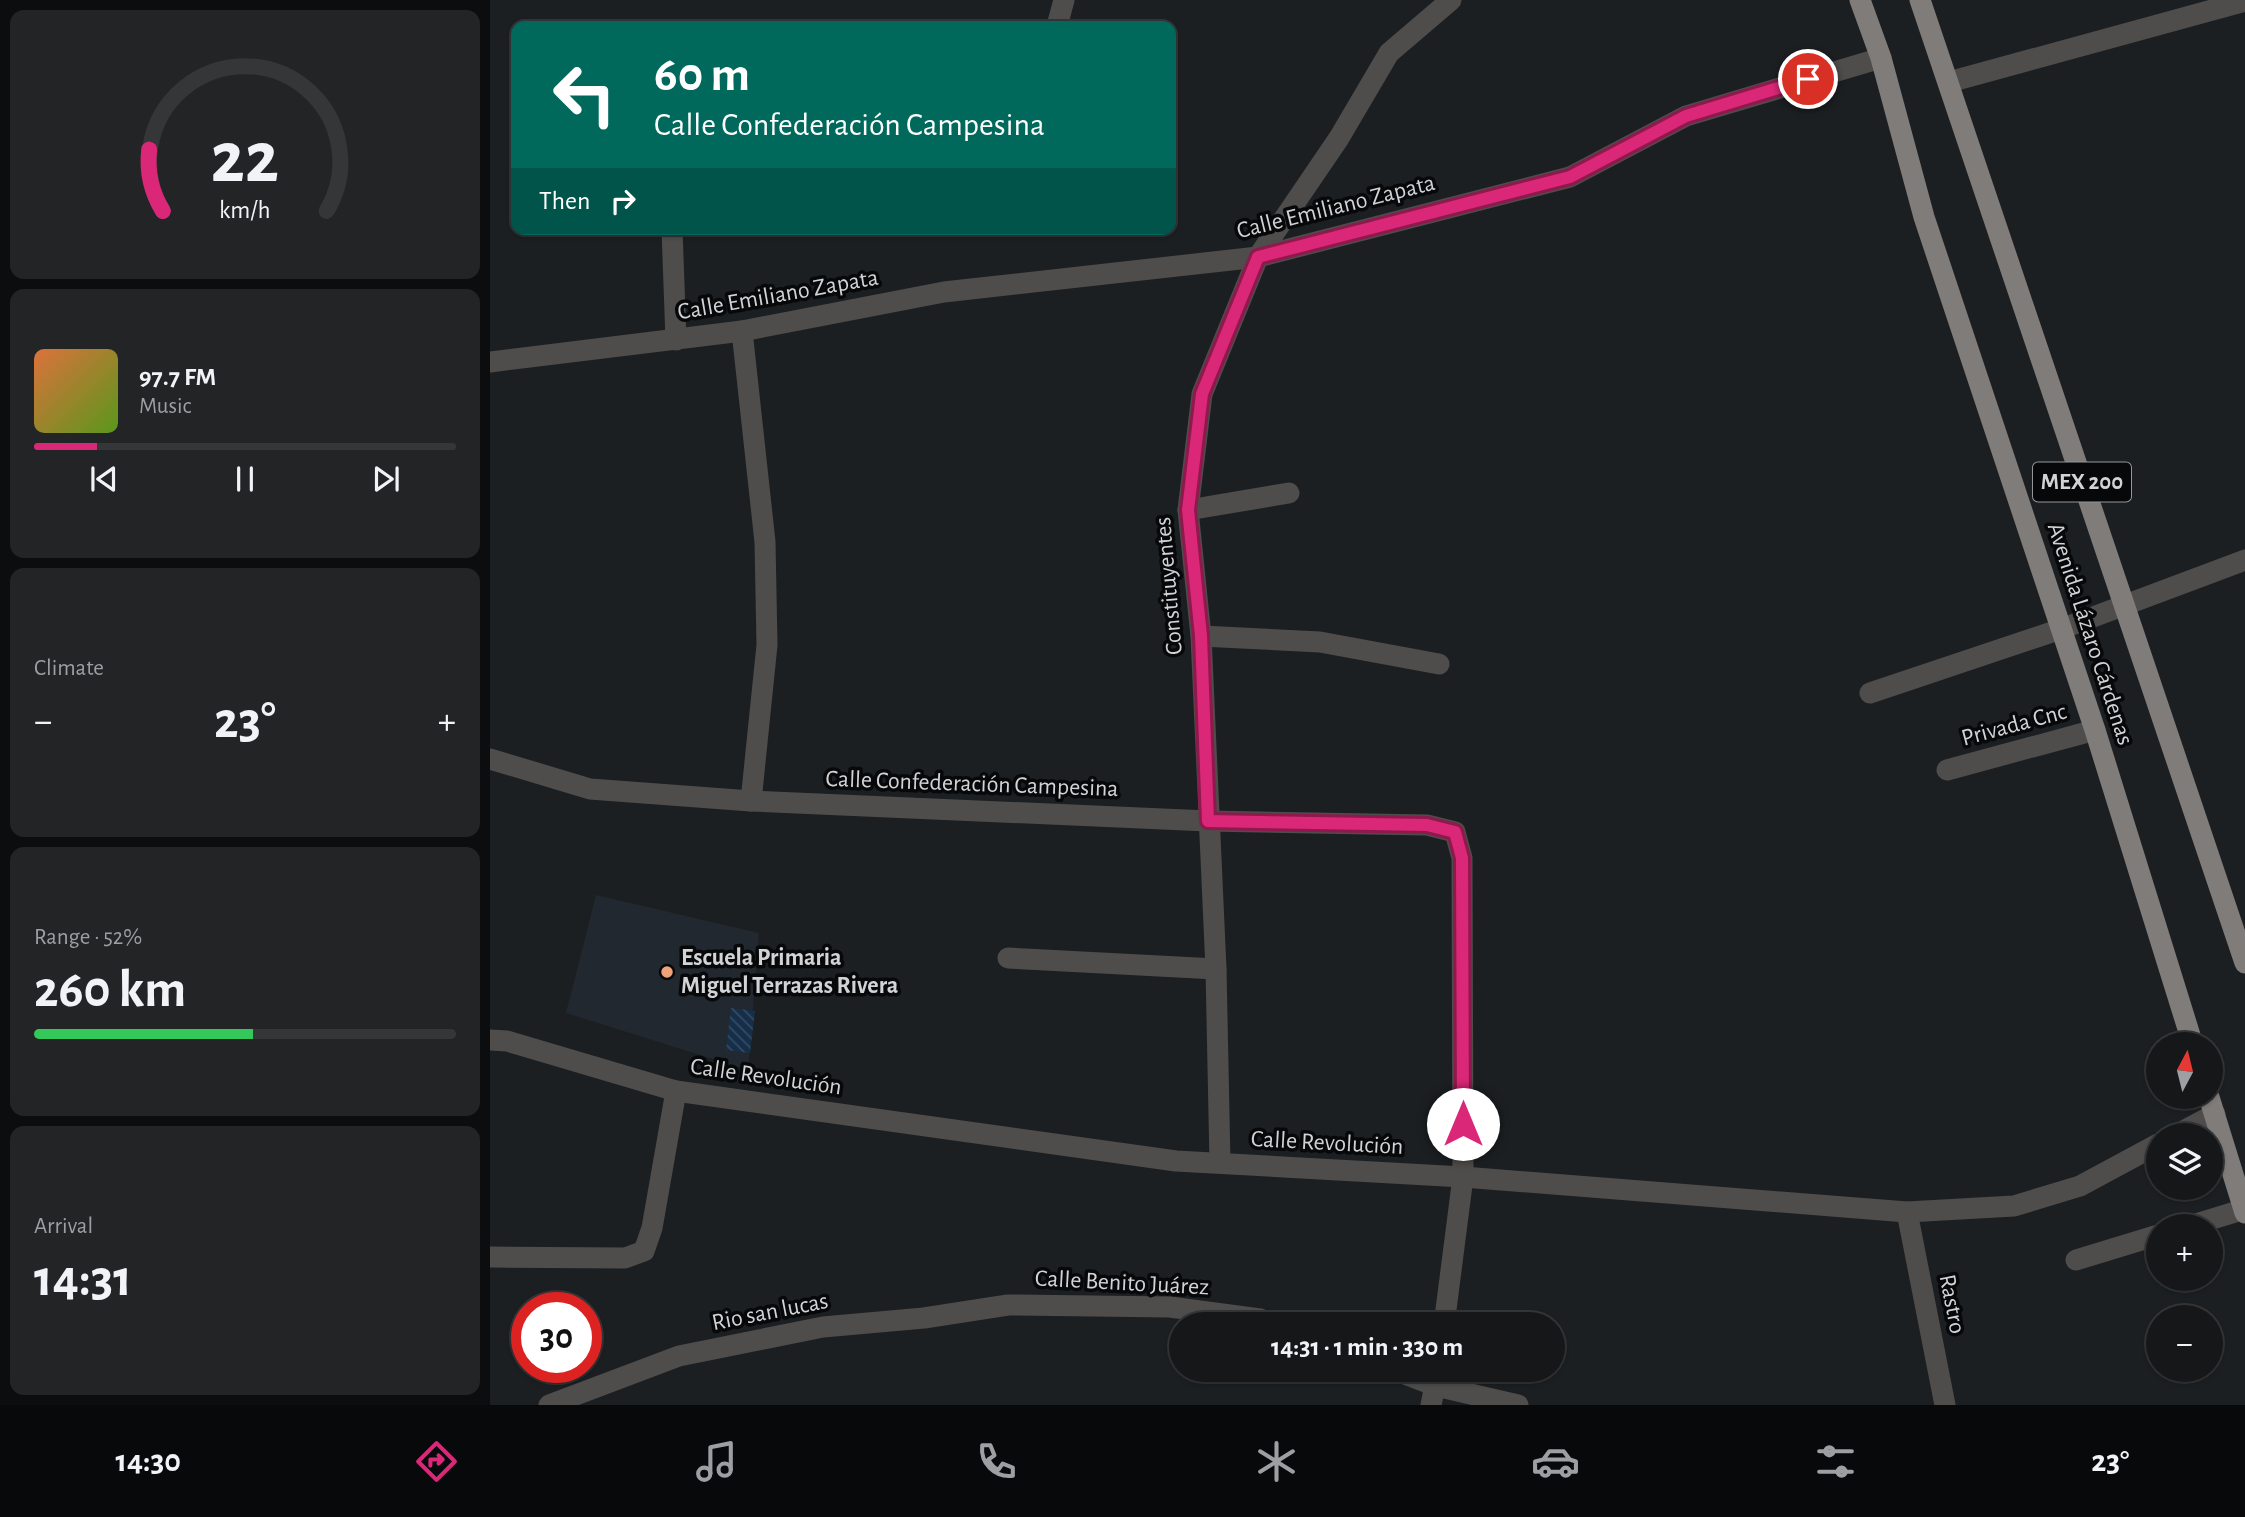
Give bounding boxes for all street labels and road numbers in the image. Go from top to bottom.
street label: Calle Emiliano Zapata [1234,171,1438,243]
street label: Calle Emiliano Zapata [676,266,880,324]
road number: MEX 200 [2033,462,2131,502]
street label: Constituyentes [1151,516,1187,656]
street label: Avenida Lázaro Cárdenas [2043,520,2137,748]
street label: Privada Cnc [1959,699,2069,751]
street label: Calle Confederación Campesina [825,767,1119,801]
street label: Calle Revolución [689,1054,843,1100]
street label: Calle Revolución [1250,1127,1404,1159]
street label: Calle Benito Juárez [1034,1266,1210,1300]
street label: Rastro [1934,1272,1970,1336]
street label: Rio san lucas [710,1289,830,1335]

